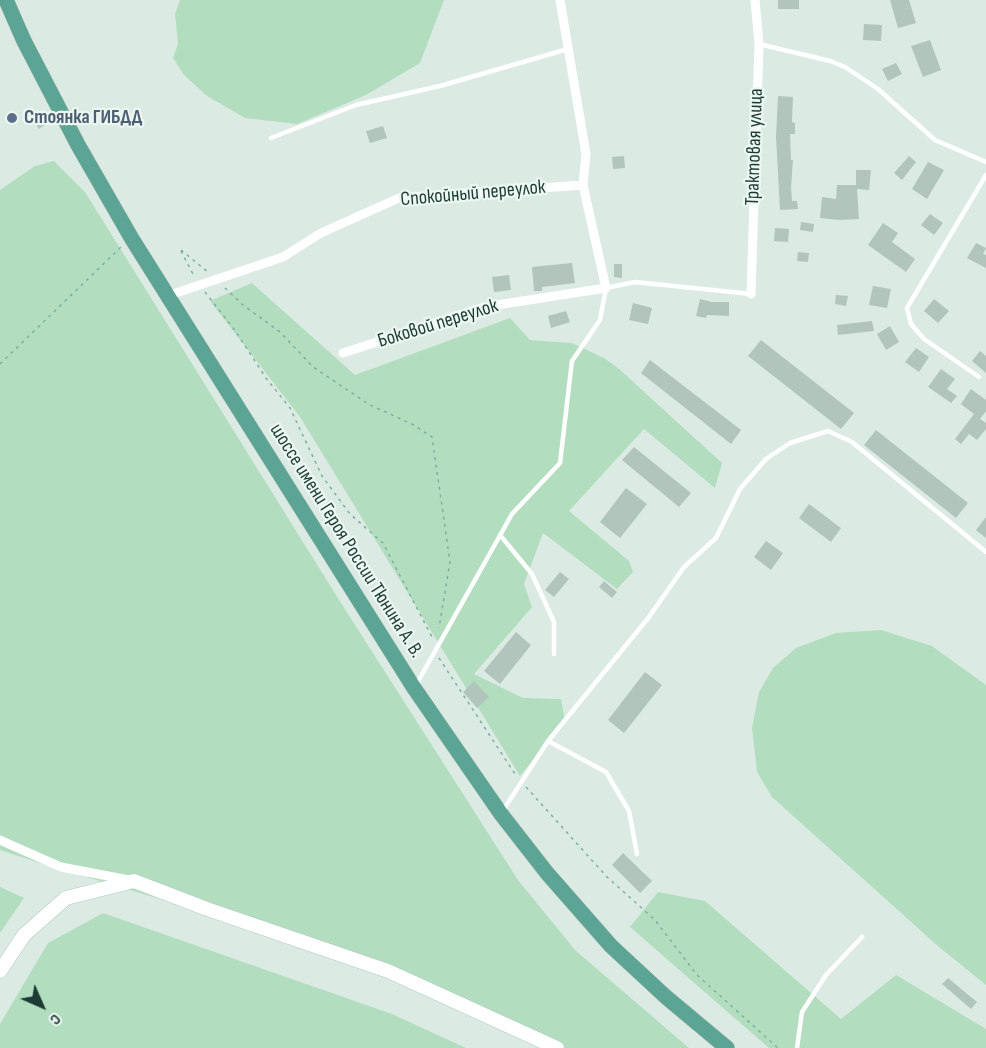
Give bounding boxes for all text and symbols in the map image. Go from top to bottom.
street label: Трактовая улица [741,88,769,206]
place label: Стоянка ГИБДД [24,106,142,130]
marker: Стоянка ГИБДД [5,111,19,125]
street label: Спокойный переулок [400,176,546,212]
street label: Боковой переулок [375,294,501,354]
street label: шоссе имени Героя России Тюнина А. В. [264,420,428,662]
north arrow [12,976,72,1036]
text: С [45,1009,65,1029]

